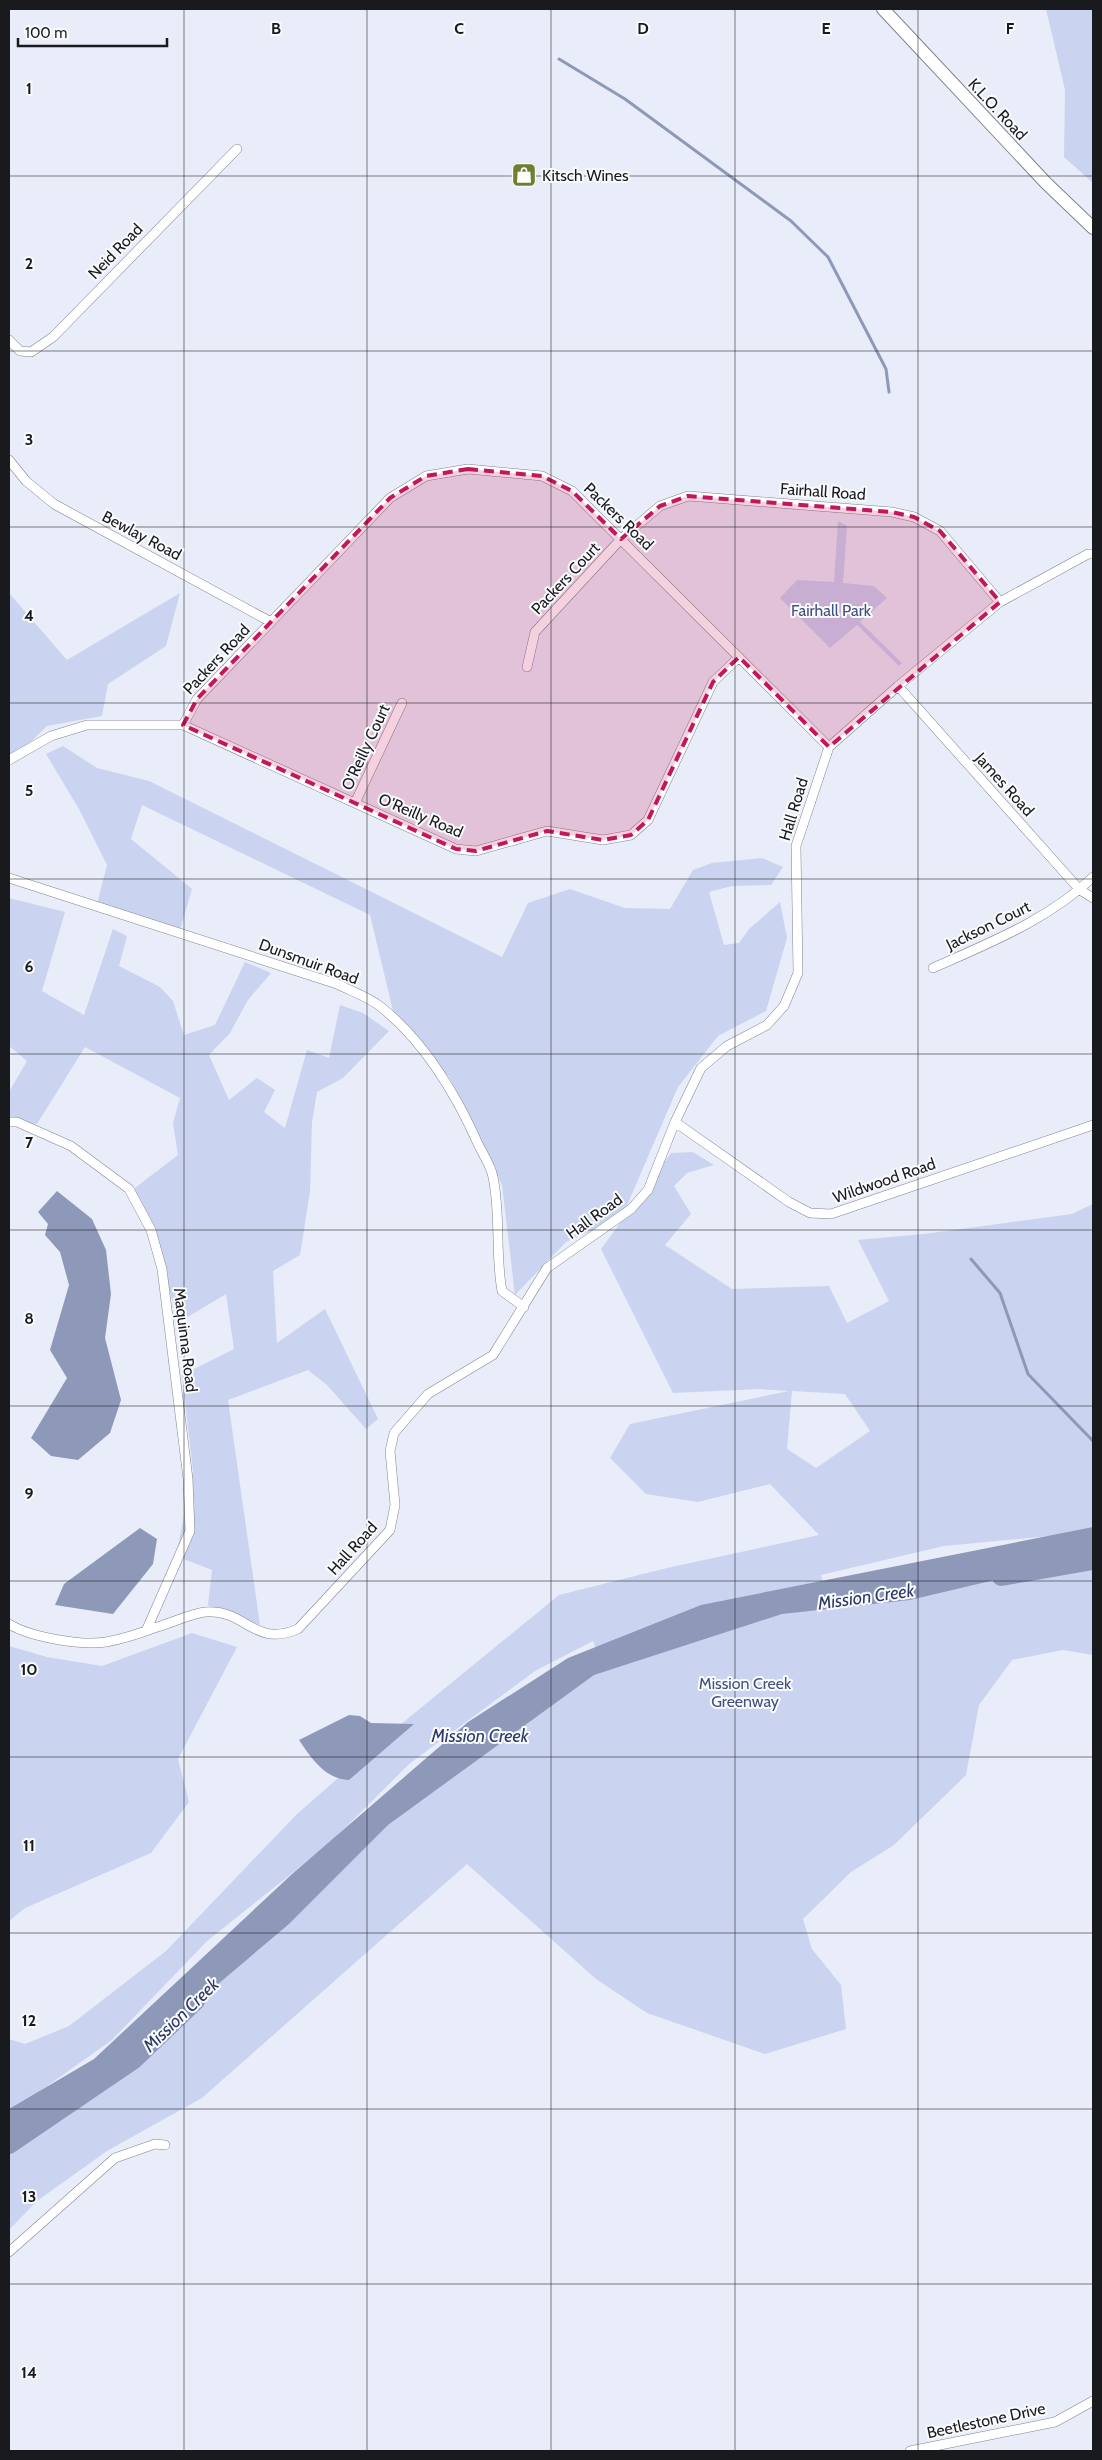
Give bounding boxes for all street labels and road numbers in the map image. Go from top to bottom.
street label: K.L.O. Road [964,75,1031,144]
street label: Neid Road [84,220,146,283]
street label: Packers Road [580,479,657,554]
street label: Fairhall Road [780,479,866,504]
street label: Bewlay Road [99,507,185,564]
street label: Packers Court [527,538,604,618]
street label: Packers Road [179,620,254,698]
street label: O'Reilly Court [337,701,394,793]
street label: James Road [971,748,1038,820]
street label: Hall Road [775,775,812,843]
street label: O'Reilly Road [376,789,466,842]
street label: Jackson Court [942,897,1034,954]
street label: Dunsmuir Road [256,935,361,988]
street label: Wildwood Road [830,1154,938,1207]
street label: Hall Road [563,1190,626,1243]
street label: Maquinna Road [170,1287,201,1393]
street label: Hall Road [324,1518,381,1579]
street label: Beetlestone Drive [925,2399,1047,2442]

